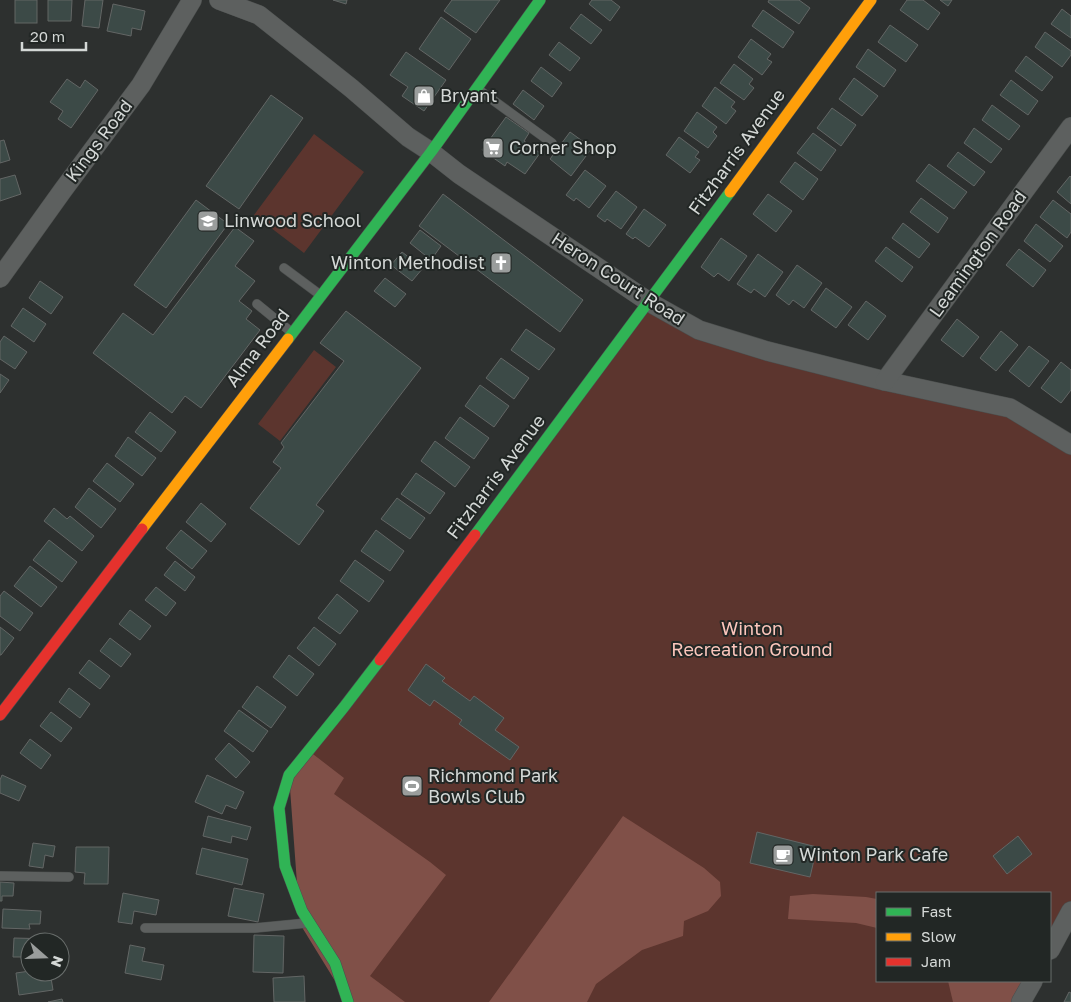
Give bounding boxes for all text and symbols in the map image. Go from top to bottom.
scale bar [22,20,86,52]
text: 20 m [30,27,65,45]
shop icon: Bryant [412,84,436,108]
place label: Bryant [440,84,497,106]
street label: Fitzharris Avenue [683,84,789,219]
street label: Kings Road [60,95,136,186]
supermarket icon: Corner Shop [481,136,505,160]
place label: Corner Shop [509,136,617,158]
street label: Leamington Road [924,186,1031,321]
school or university icon: Linwood School [196,209,220,233]
place label: Linwood School [224,209,362,231]
street label: Heron Court Road [548,227,689,329]
place label: Winton Methodist [331,251,485,273]
church icon: Winton Methodist [489,251,513,275]
street label: Alma Road [221,304,294,391]
street label: Fitzharris Avenue [441,410,549,543]
park label: Winton Recreation Ground [671,617,833,660]
place label: Richmond Park Bowls Club [428,764,558,807]
sports icon: Richmond Park Bowls Club [400,774,424,798]
cafe icon: Winton Park Cafe [771,843,795,867]
place label: Winton Park Cafe [799,843,948,865]
legend [876,892,1051,982]
text: Fast [921,902,952,920]
text: Slow [921,927,956,945]
north arrow [20,932,70,982]
text: Jam [921,952,951,970]
text: N [48,954,67,970]

